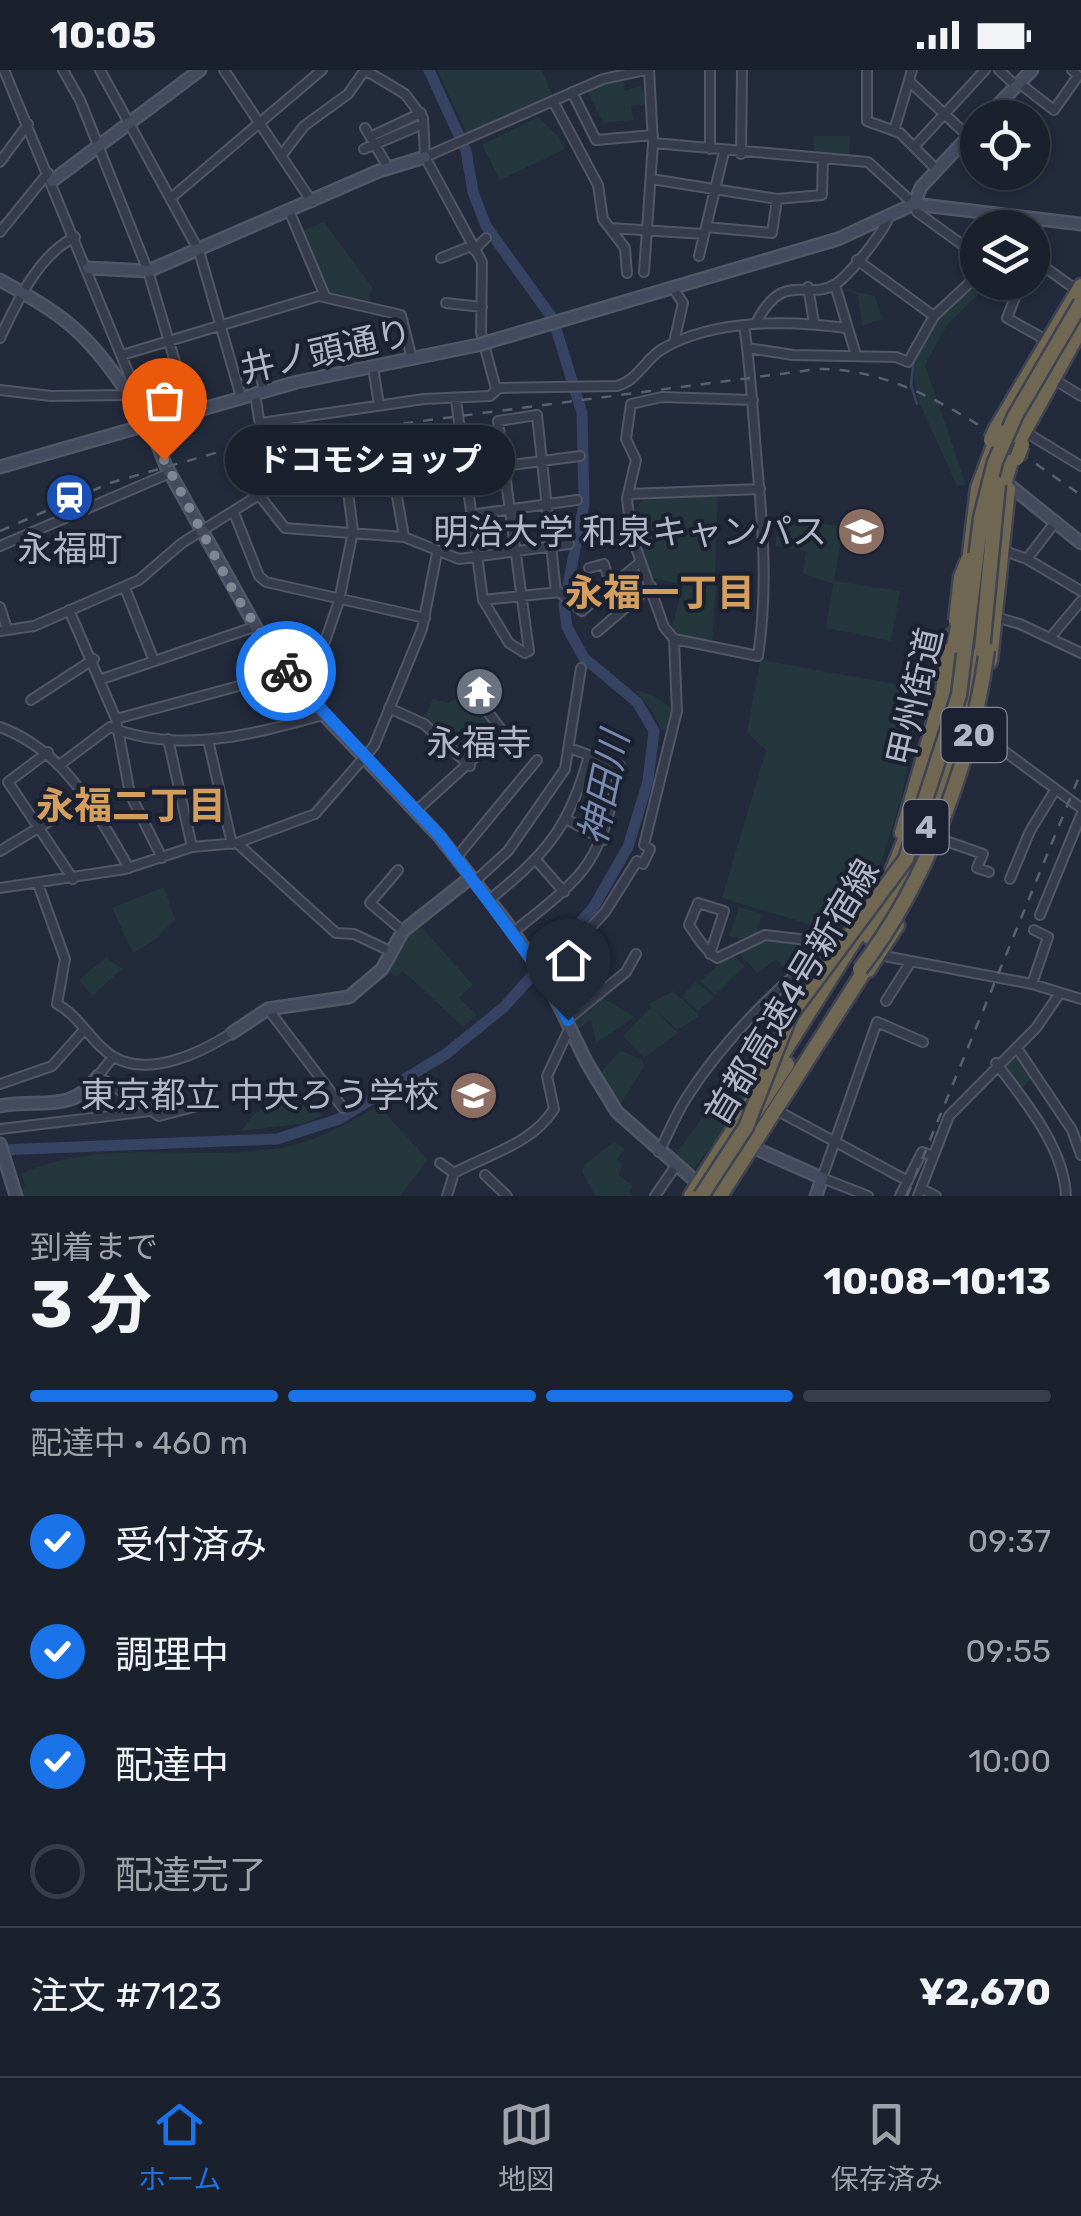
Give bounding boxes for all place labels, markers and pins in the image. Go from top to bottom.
pin [122,358,207,461]
callout: ドコモショップ [224,425,514,495]
station icon: 永福町 [44,471,96,523]
school or university icon: 明治大学 和泉キャンパス [836,506,888,558]
place label: 明治大学 和泉キャンパス [433,511,827,553]
place label: 永福町 [17,528,123,570]
temple icon: 永福寺 [453,665,505,717]
place label: 永福寺 [426,722,532,764]
pin [526,918,611,1021]
school or university icon: 東京都立 中央ろう学校 [448,1069,500,1121]
place label: 東京都立 中央ろう学校 [80,1074,439,1116]

